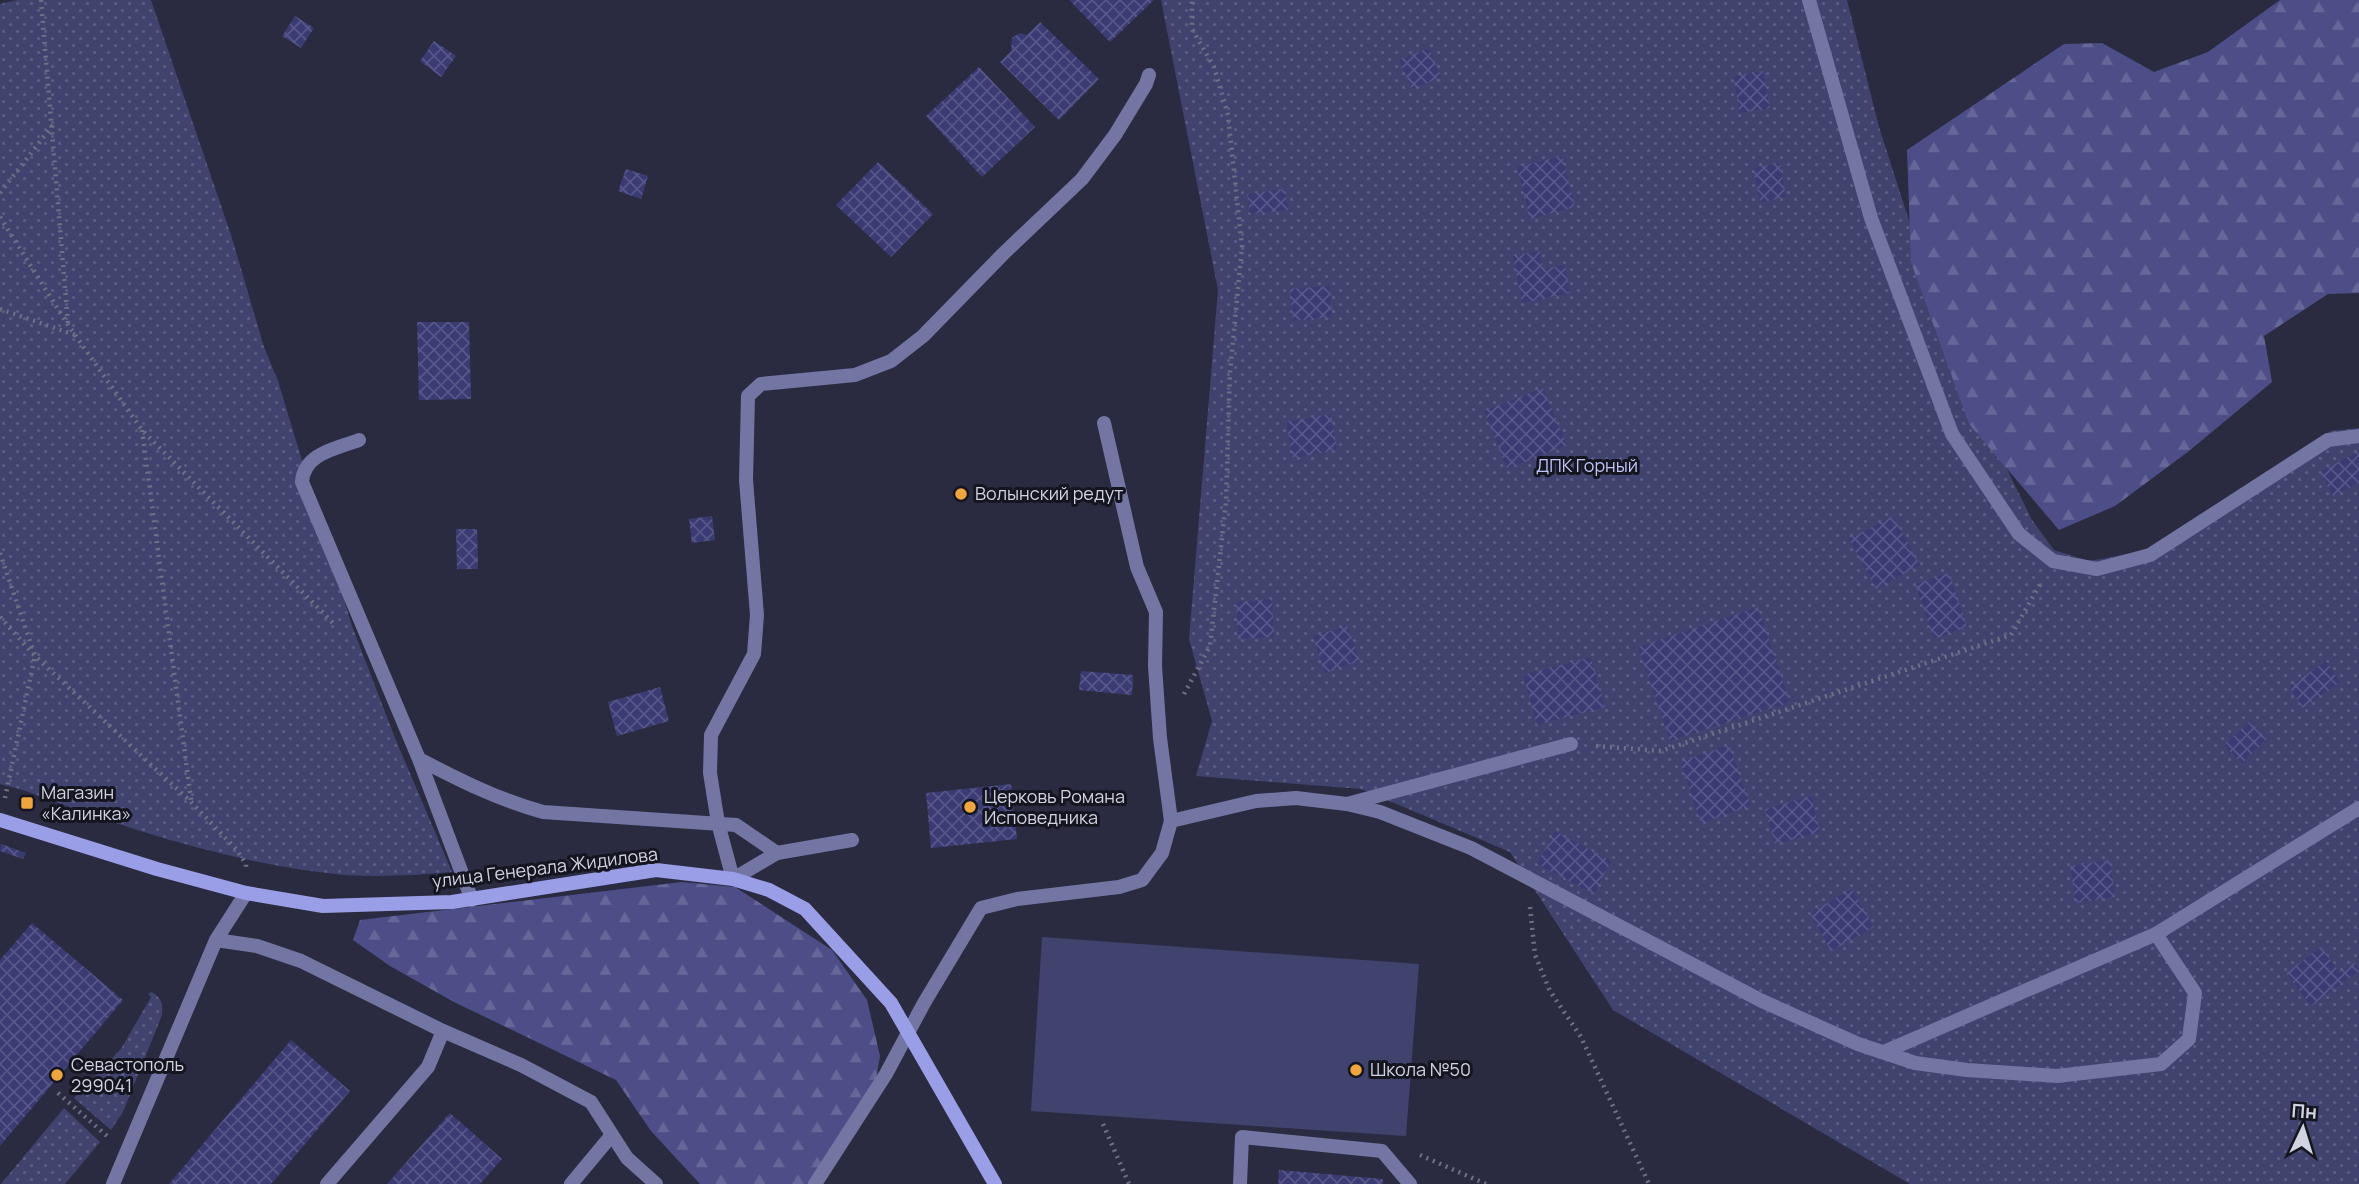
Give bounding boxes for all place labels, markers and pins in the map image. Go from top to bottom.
place label: Волынский редут [975,481,1123,505]
marker: Волынский редут [953,486,969,502]
place label: Магазин «Калинка» [41,780,131,825]
place label: Церковь Романа Исповедника [984,784,1125,829]
marker: Магазин «Калинка» [19,795,35,811]
marker: Церковь Романа Исповедника [962,799,978,815]
place label: Севастополь 299041 [71,1052,184,1097]
place label: Школа №50 [1370,1057,1471,1081]
marker: Школа №50 [1348,1062,1364,1078]
marker: Севастополь 299041 [49,1067,65,1083]

